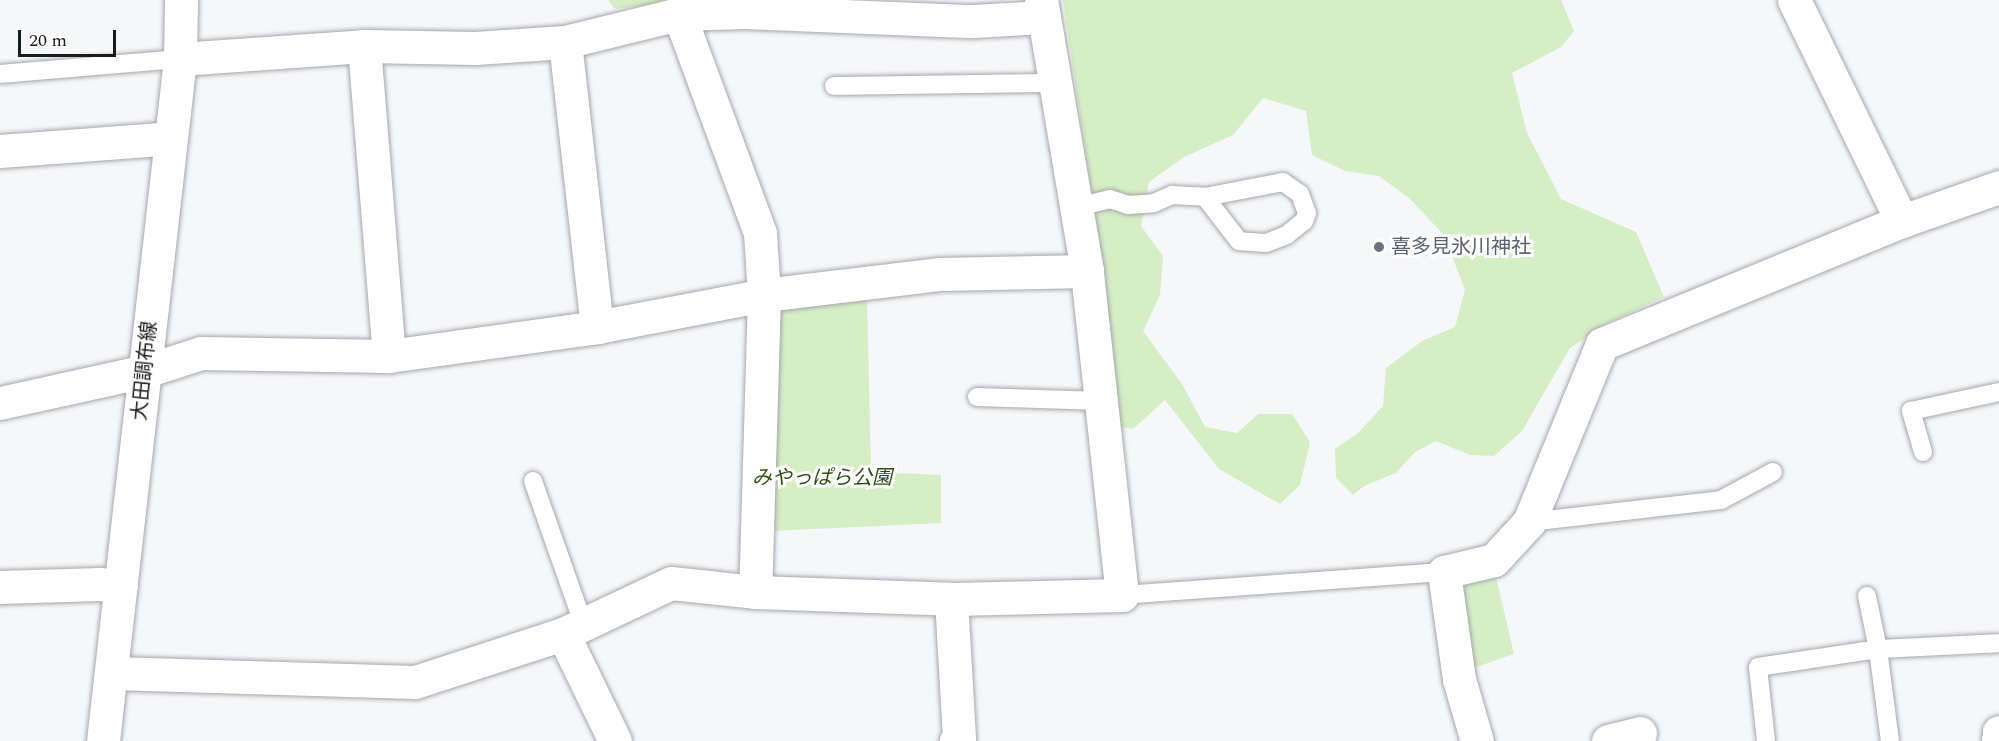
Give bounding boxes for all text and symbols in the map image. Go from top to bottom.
scale bar [21,18,118,56]
text: 20 m [29,27,67,54]
place label: 喜多見氷川神社 [1391,235,1531,259]
marker: 喜多見氷川神社 [1372,240,1386,254]
street label: 大田調布線 [128,320,162,422]
park label: みやっぱら公園 [752,466,892,490]

